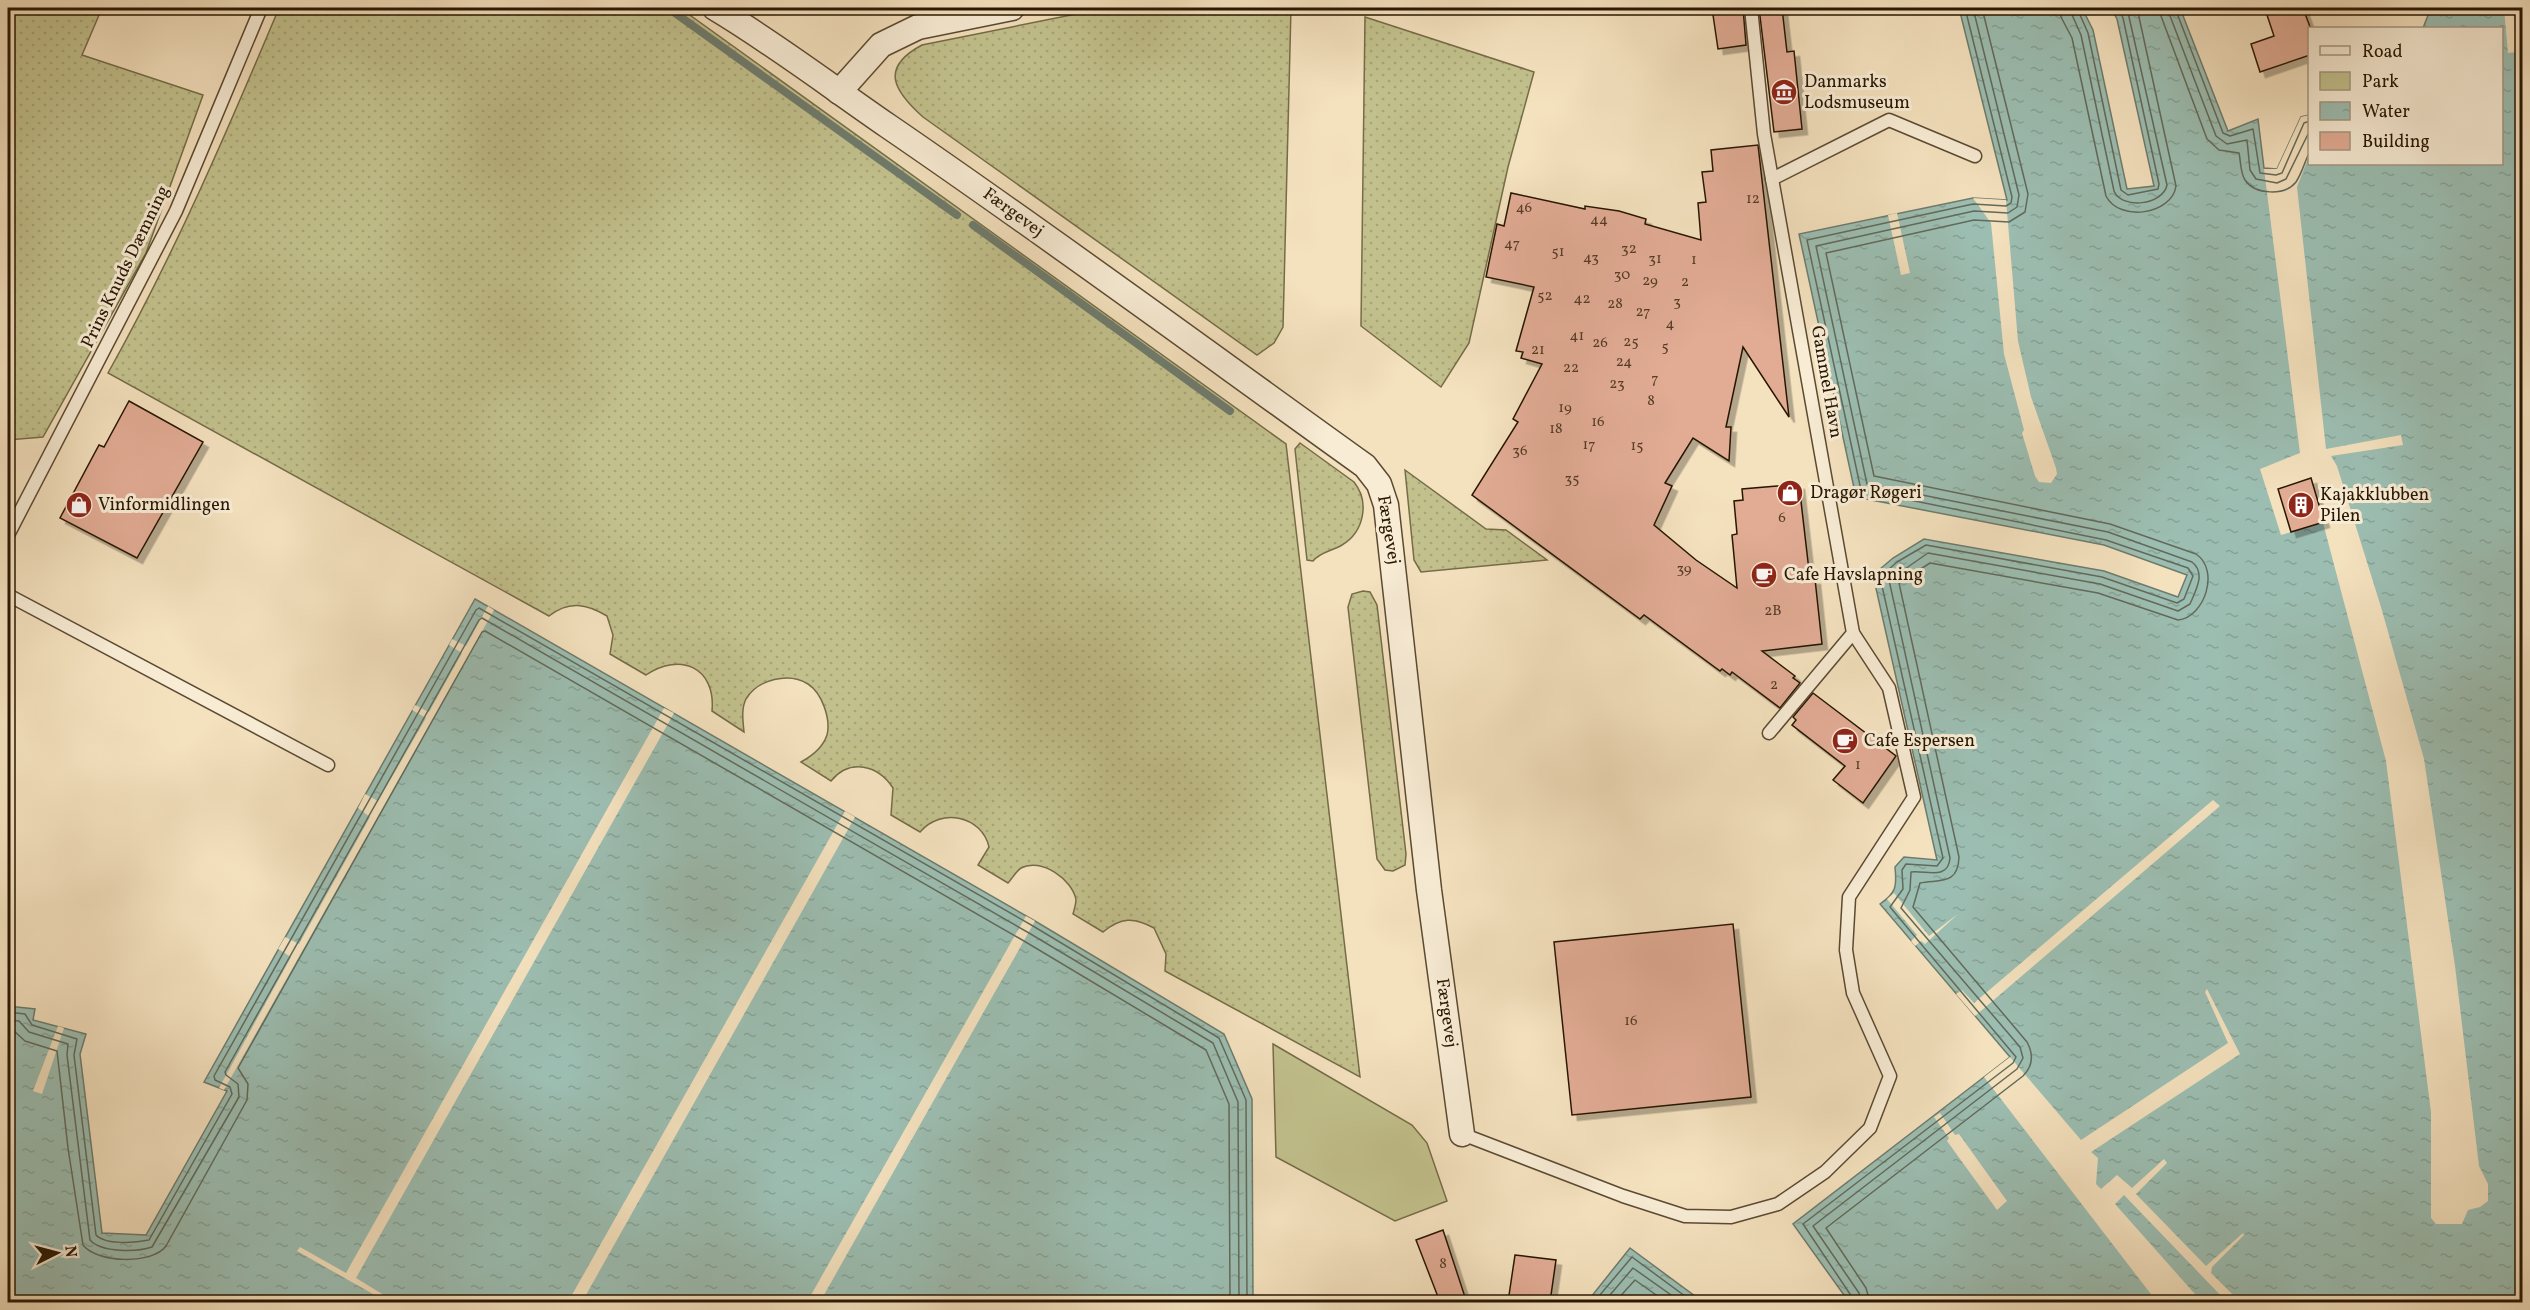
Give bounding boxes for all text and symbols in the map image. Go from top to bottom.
legend [2308,27,2503,165]
text: Road [2362,40,2403,65]
place label: Danmarks Lodsmuseum [1804,70,1910,116]
text: Park [2362,70,2399,95]
museum icon: Danmarks Lodsmuseum [1769,77,1799,107]
text: Water [2362,100,2410,125]
text: Building [2362,130,2430,155]
street label: Prins Knuds Dæmning [76,182,176,352]
street label: Færgevej [977,182,1049,244]
house number: 12 [1746,189,1760,210]
house number: 46 [1516,198,1532,219]
house number: 44 [1590,210,1608,231]
house number: 47 [1504,234,1520,255]
house number: 32 [1621,239,1637,260]
house number: 51 [1551,242,1565,263]
house number: 43 [1583,248,1599,269]
house number: 31 [1648,249,1662,270]
house number: 1 [1691,250,1697,271]
house number: 30 [1614,265,1630,286]
house number: 29 [1642,271,1658,292]
house number: 2 [1681,272,1689,293]
house number: 52 [1537,286,1553,307]
house number: 42 [1573,289,1591,310]
house number: 3 [1673,292,1681,313]
house number: 28 [1607,294,1623,315]
house number: 27 [1636,302,1650,323]
house number: 4 [1666,314,1675,335]
street label: Gammel Havn [1804,324,1848,440]
house number: 41 [1570,326,1584,347]
house number: 25 [1623,332,1639,353]
house number: 26 [1592,333,1608,354]
house number: 5 [1661,337,1669,358]
house number: 21 [1531,340,1545,361]
house number: 24 [1616,352,1632,373]
house number: 22 [1563,358,1579,379]
house number: 7 [1651,369,1659,390]
house number: 23 [1609,374,1625,395]
house number: 8 [1647,391,1655,412]
house number: 19 [1558,398,1572,419]
house number: 16 [1591,412,1605,433]
house number: 18 [1549,419,1563,440]
house number: 17 [1582,435,1596,456]
house number: 15 [1630,436,1644,457]
house number: 36 [1512,441,1528,462]
house number: 35 [1565,469,1579,490]
shop icon: Dragør Røgeri [1775,478,1805,508]
place label: Dragør Røgeri [1810,481,1922,506]
place label: Kajakklubben Pilen [2320,483,2429,529]
shop icon: Vinformidlingen [64,490,94,520]
building icon: Kajakklubben Pilen [2286,490,2316,520]
place label: Vinformidlingen [98,493,231,518]
street label: Færgevej [1370,494,1406,566]
house number: 6 [1778,508,1786,529]
house number: 39 [1676,559,1692,580]
cafe icon: Cafe Havslapning [1749,560,1779,590]
place label: Cafe Havslapning [1784,563,1923,588]
house number: 2B [1764,601,1782,622]
house number: 2 [1770,675,1778,696]
cafe icon: Cafe Espersen [1830,726,1860,756]
place label: Cafe Espersen [1864,729,1975,754]
house number: 1 [1855,755,1861,776]
street label: Færgevej [1429,977,1463,1049]
house number: 16 [1624,1011,1638,1032]
north arrow [27,1223,87,1283]
text: N [58,1245,82,1259]
house number: 8 [1439,1254,1447,1275]

